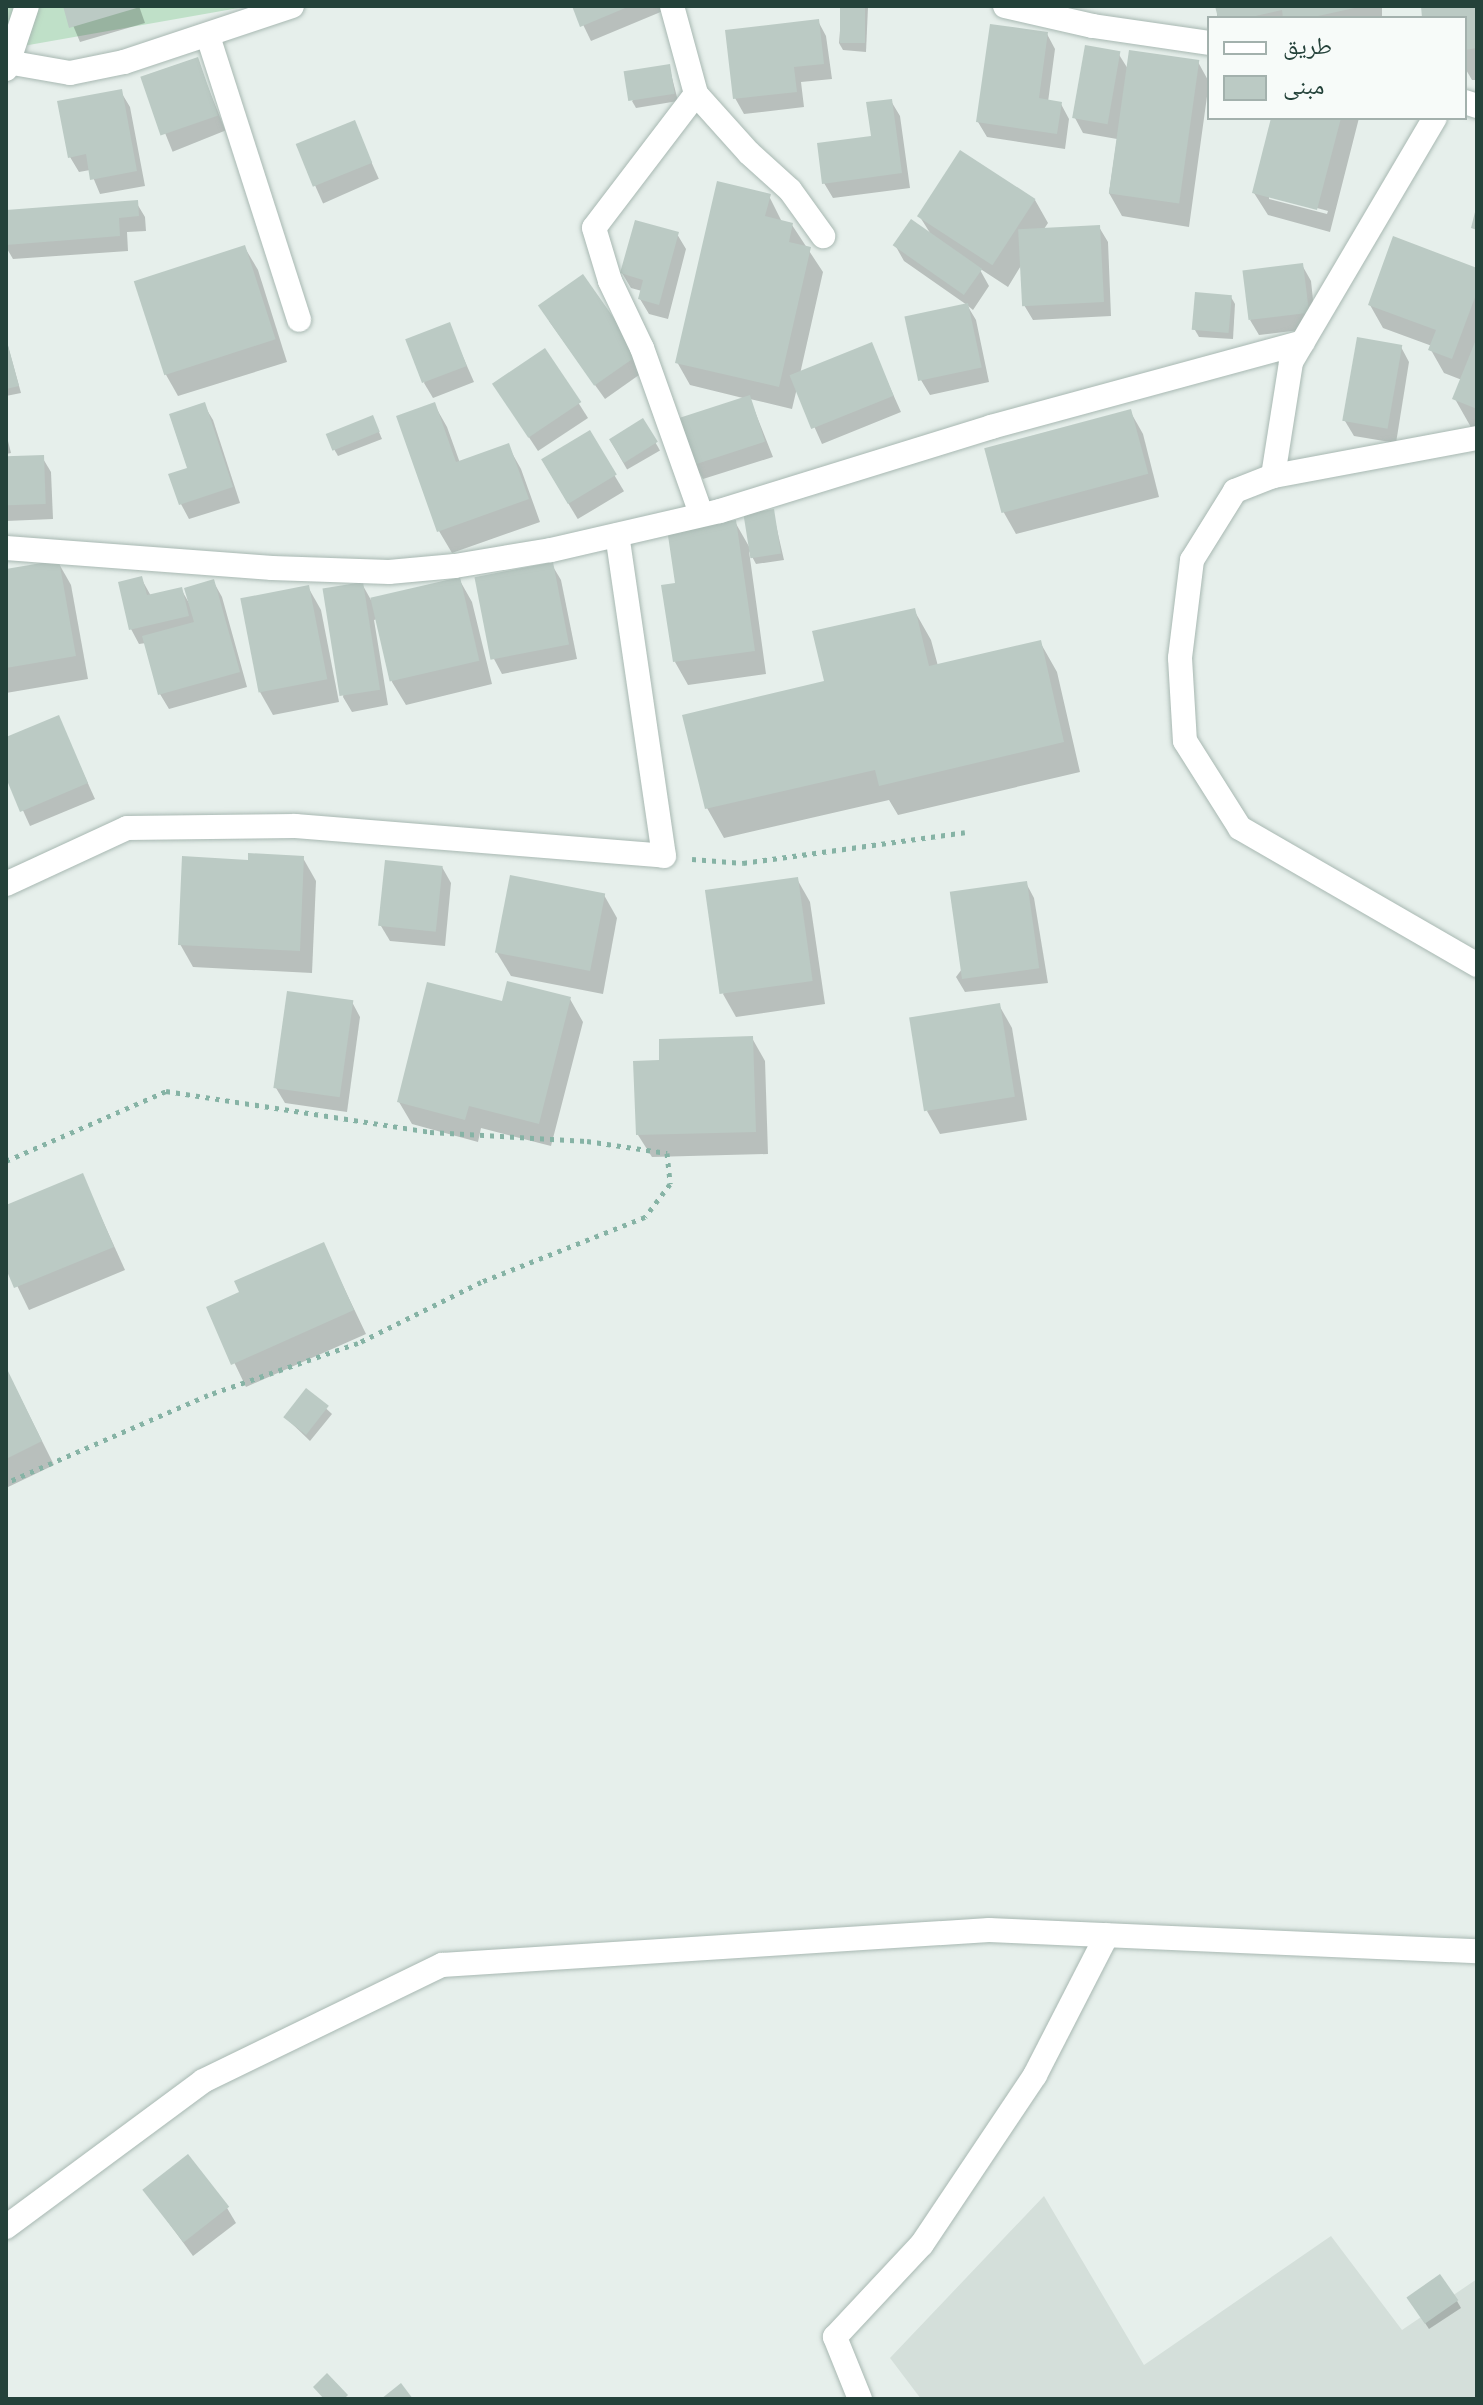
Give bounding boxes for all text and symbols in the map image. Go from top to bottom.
legend [1207,16,1467,120]
text: طريق [1283,32,1332,59]
text: مبنى [1283,72,1324,99]

